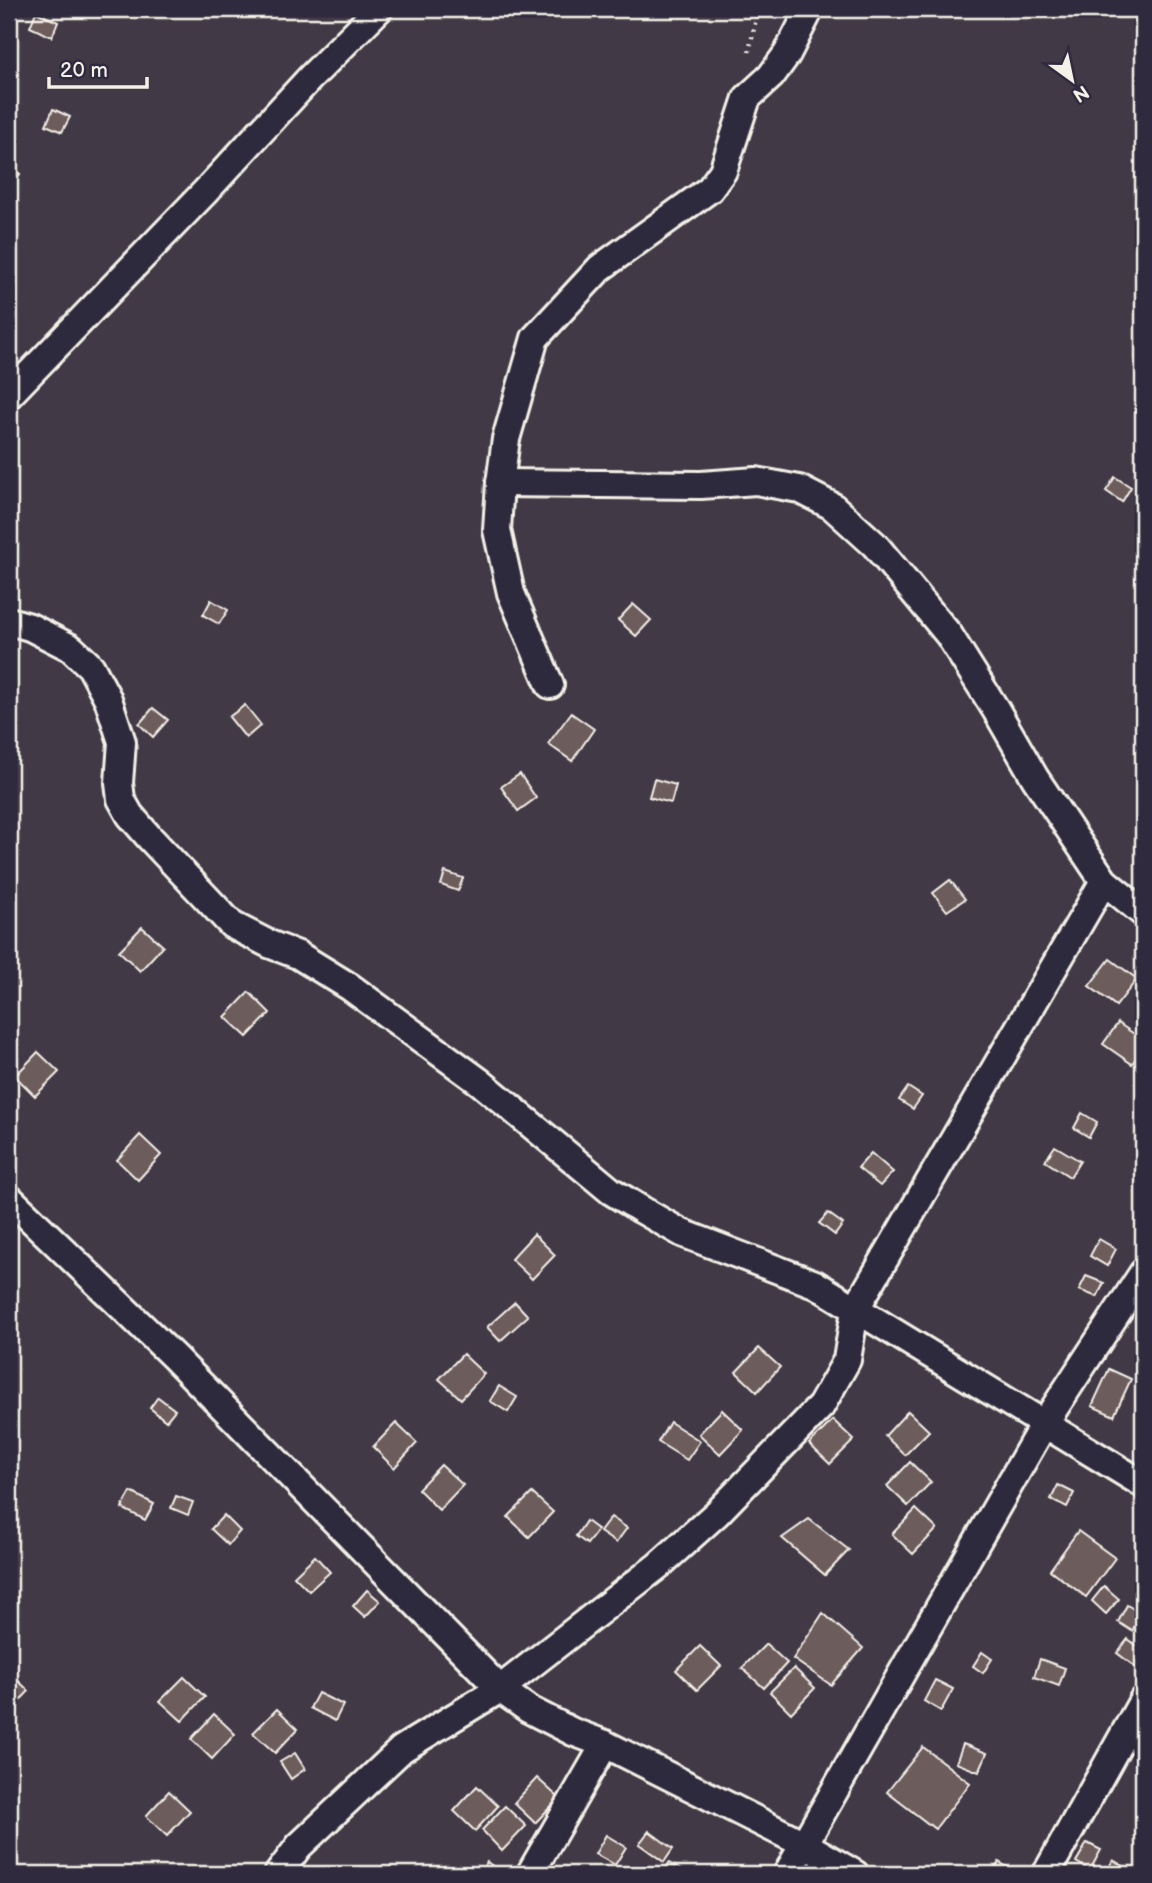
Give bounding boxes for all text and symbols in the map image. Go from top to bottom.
scale bar [49,46,147,90]
north arrow [1036,46,1106,116]
text: 20 m [60,58,108,83]
text: N [1068,79,1093,107]

